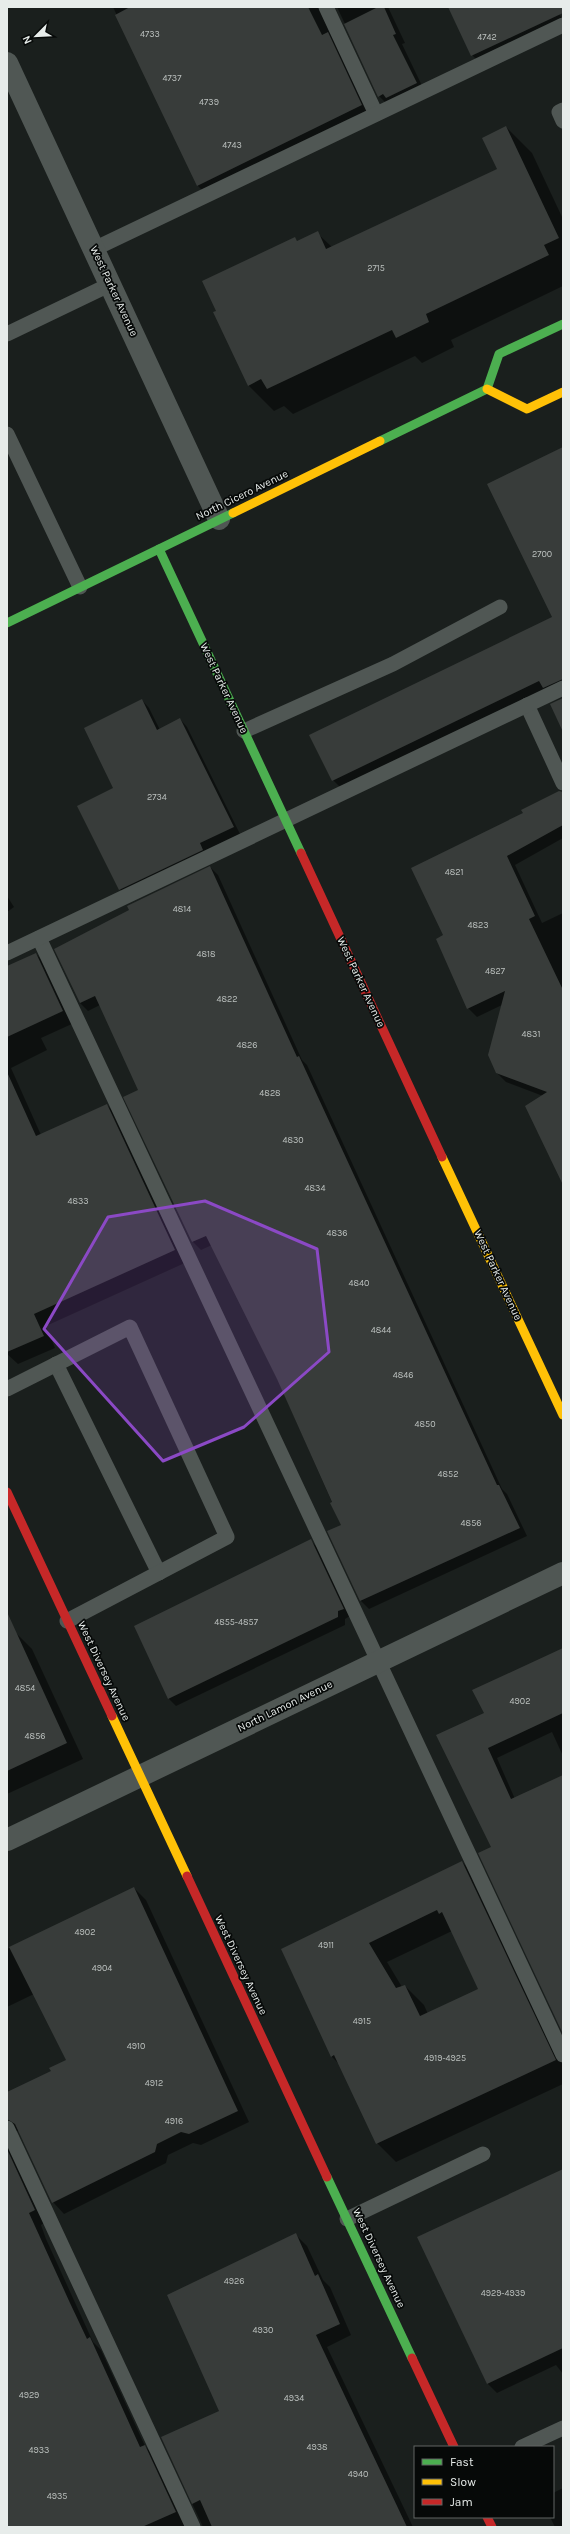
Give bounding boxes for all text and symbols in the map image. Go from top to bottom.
north arrow [16,16,56,56]
house number: 4733 [140,29,160,39]
house number: 4742 [477,32,497,42]
text: N [20,34,35,46]
house number: 4737 [163,73,182,83]
house number: 4739 [199,97,219,107]
house number: 4743 [222,140,242,150]
street label: West Parker Avenue [87,244,141,339]
house number: 2715 [367,263,385,273]
street label: North Cicero Avenue [194,467,291,523]
house number: 2700 [532,549,552,559]
street label: West Parker Avenue [197,641,251,736]
house number: 2734 [147,792,167,802]
house number: 4821 [445,867,463,877]
house number: 4814 [173,904,191,914]
house number: 4823 [467,920,489,930]
street label: West Parker Avenue [334,935,388,1030]
house number: 4818 [196,949,216,959]
house number: 4827 [485,966,506,976]
house number: 4822 [217,994,238,1004]
house number: 4831 [522,1029,540,1039]
house number: 4826 [237,1040,257,1050]
house number: 4828 [259,1088,281,1098]
house number: 4830 [282,1135,304,1145]
house number: 4834 [305,1183,325,1193]
house number: 4833 [67,1196,89,1206]
house number: 4836 [326,1228,348,1238]
street label: West Parker Avenue [471,1228,525,1323]
house number: 4840 [349,1278,369,1288]
house number: 4844 [371,1325,391,1335]
house number: 4846 [393,1370,413,1380]
house number: 4850 [415,1419,435,1429]
house number: 4852 [438,1469,458,1479]
house number: 4856 [461,1518,481,1528]
house number: 4855-4857 [214,1617,259,1627]
street label: West Diversey Avenue [75,1619,133,1723]
street label: North Lamon Avenue [235,1677,335,1735]
house number: 4854 [15,1683,35,1693]
house number: 4902 [510,1696,530,1706]
house number: 4856 [25,1731,45,1741]
street label: West Diversey Avenue [212,1913,270,2017]
house number: 4902 [75,1927,95,1937]
house number: 4911 [318,1940,334,1950]
house number: 4904 [92,1963,112,1973]
house number: 4915 [353,2016,371,2026]
house number: 4910 [127,2041,145,2051]
house number: 4919-4925 [424,2053,466,2063]
house number: 4912 [145,2078,163,2088]
house number: 4916 [165,2116,183,2126]
street label: West Diversey Avenue [350,2206,408,2310]
house number: 4926 [224,2276,244,2286]
house number: 4929-4939 [481,2288,525,2298]
house number: 4930 [253,2325,273,2335]
house number: 4929 [19,2390,39,2400]
house number: 4934 [284,2393,304,2403]
house number: 4938 [306,2442,328,2452]
house number: 4933 [29,2445,49,2455]
legend [414,2446,554,2518]
text: Fast [450,2455,474,2469]
house number: 4940 [348,2469,368,2479]
text: Slow [450,2475,476,2489]
house number: 4935 [47,2491,67,2501]
text: Jam [450,2495,473,2509]

